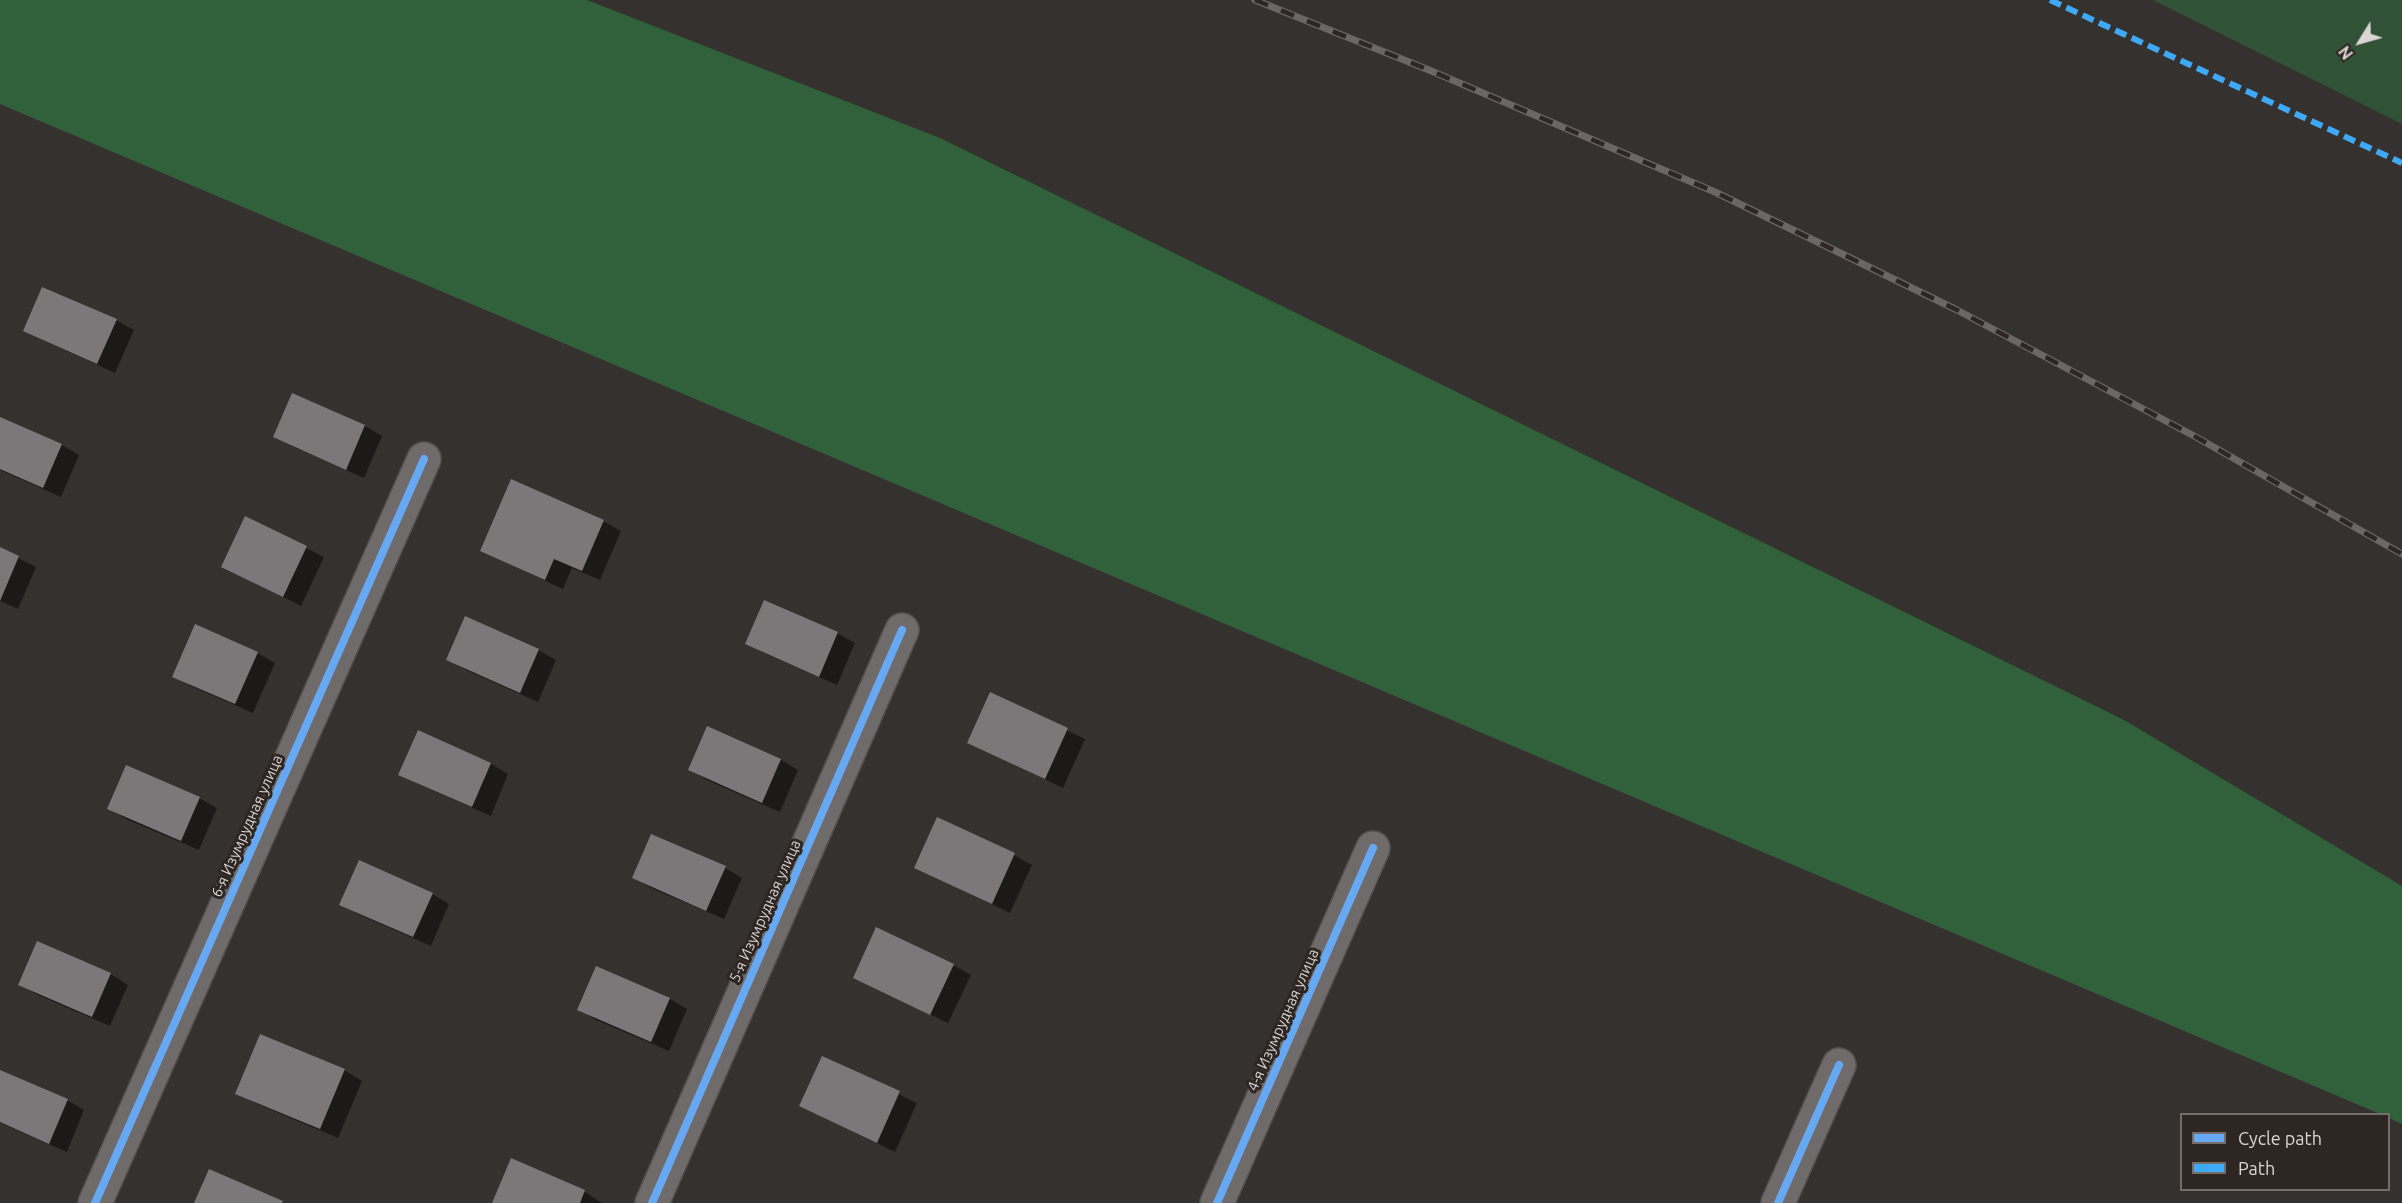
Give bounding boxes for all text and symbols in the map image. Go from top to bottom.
north arrow [2330,12,2390,72]
text: N [2335,43,2356,63]
street label: 6-я Изумрудная улица [207,752,287,900]
street label: 5-я Изумрудная улица [725,837,805,985]
street label: 4-я Изумрудная улица [1243,946,1323,1094]
legend [2180,1113,2390,1191]
text: Cycle path [2238,1128,2322,1148]
text: Path [2238,1158,2275,1178]

